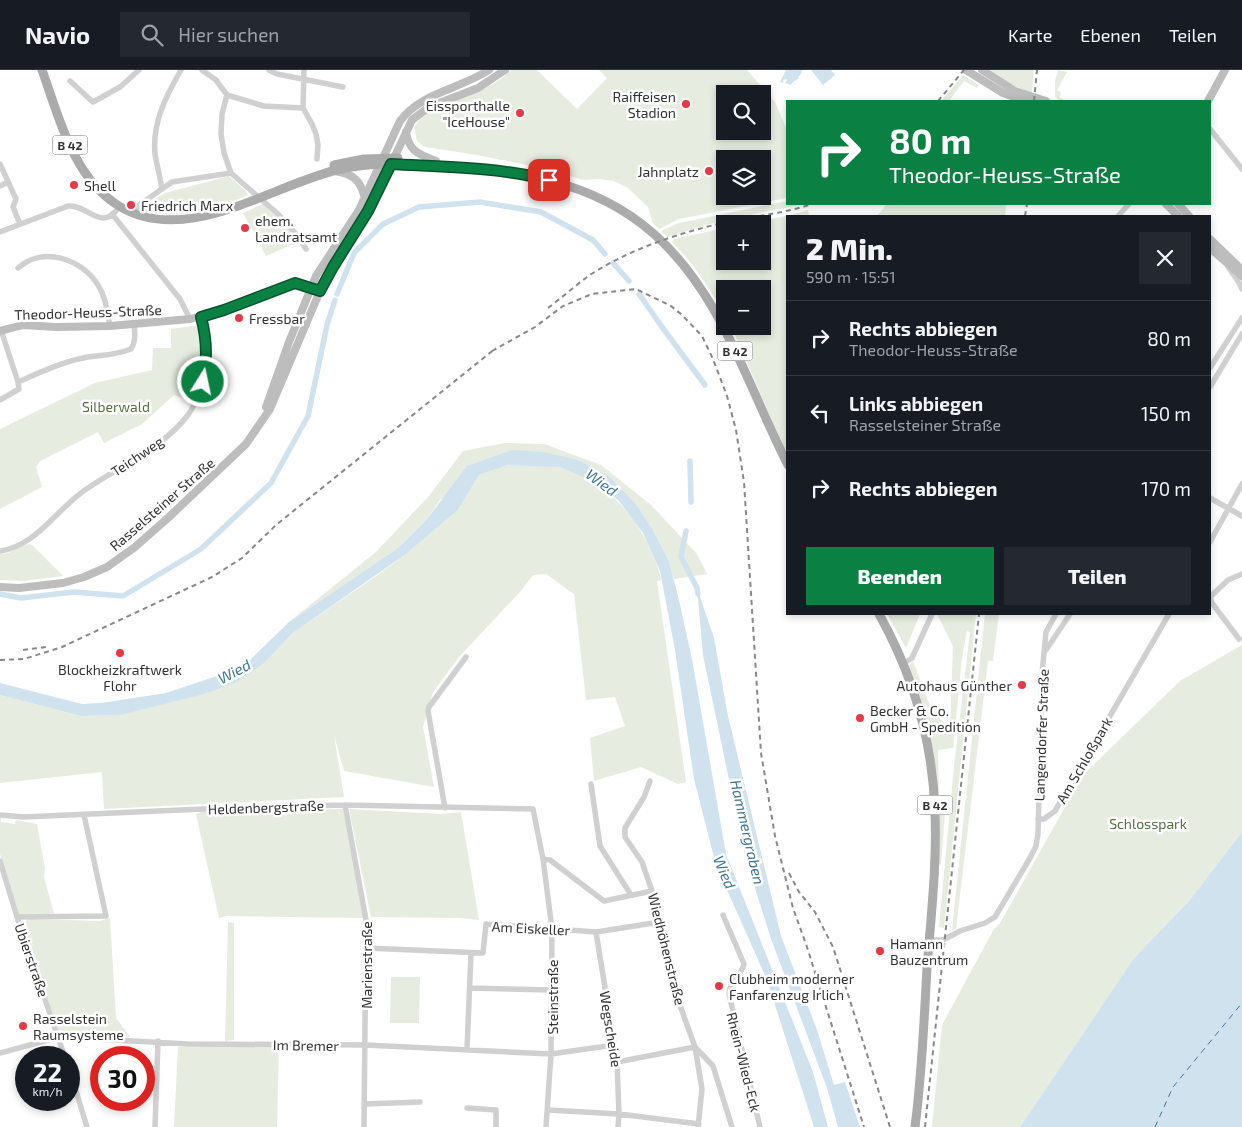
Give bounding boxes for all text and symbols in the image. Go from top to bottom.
search box [120,12,470,57]
text: Navio [25,20,90,49]
icon: search [138,21,166,49]
text: Hier suchen [178,23,279,46]
text: Karte [1008,24,1052,46]
text: Ebenen [1080,24,1141,46]
text: Teilen [1169,24,1217,46]
map controls [716,85,771,335]
button: search [716,85,771,140]
place label: Raiffeisen Stadion [613,88,676,121]
place label: Eissporthalle "IceHouse" [426,97,510,130]
marker: Raiffeisen Stadion [680,98,692,110]
marker: Eissporthalle "IceHouse" [514,107,526,119]
text: 80 m [889,119,971,161]
icon: right [806,120,871,185]
road number: B 42 [52,136,88,154]
button: layers [716,150,771,205]
pin [528,159,570,201]
text: Theodor-Heuss-Straße [889,161,1121,187]
place label: Jahnplatz [638,163,699,180]
marker: Jahnplatz [703,165,715,177]
icon: arrive [535,166,563,194]
place label: Shell [84,177,117,194]
marker: Shell [68,179,80,191]
place label: Friedrich Marx [141,197,234,214]
marker: Friedrich Marx [125,199,137,211]
place label: ehem. Landratsamt [255,212,337,245]
button: + [716,215,771,270]
marker: ehem. Landratsamt [239,222,251,234]
text: 2 Min. [806,230,893,266]
button: close [1139,232,1191,284]
text: 590 m · 15:51 [806,267,896,286]
button: − [716,280,771,335]
street label: Theodor-Heuss-Straße [14,301,162,323]
place label: Fressbar [249,310,305,327]
marker: Fressbar [233,312,245,324]
text: Rechts abbiegen [849,317,997,340]
icon: right [806,324,834,352]
text: 80 m [1147,327,1191,350]
text: Theodor-Heuss-Straße [849,340,1018,359]
road number: B 42 [718,342,752,360]
position arrow [176,355,228,407]
text: Links abbiegen [849,392,983,415]
park label: Silberwald [82,398,150,415]
icon: left [806,399,834,427]
text: 150 m [1141,402,1191,425]
text: Rasselsteiner Straße [849,415,1001,434]
street label: Teichweg [108,432,167,480]
street label: Rasselsteiner Straße [106,454,218,554]
water label: Wied [583,465,622,500]
icon: right [806,474,834,502]
text: Rechts abbiegen [849,477,997,500]
text: 170 m [1141,477,1191,500]
button: Beenden [806,547,994,605]
button: Teilen [1004,547,1191,605]
marker: Blockheizkraftwerk Flohr [114,647,126,659]
water label: Wied [215,655,254,687]
place label: Blockheizkraftwerk Flohr [58,661,182,694]
street label: Langendorfer Straße [1030,668,1052,802]
place label: Autohaus Günther [896,677,1012,694]
marker: Autohaus Günther [1016,679,1028,691]
place label: Becker & Co. GmbH - Spedition [870,702,981,735]
marker: Becker & Co. GmbH - Spedition [854,712,866,724]
street label: Am Schloßpark [1052,714,1116,806]
water label: Hammergraben [727,778,769,886]
street label: Heldenbergstraße [208,796,324,818]
road number: B 42 [918,796,952,814]
park label: Schlosspark [1109,815,1187,832]
water label: Wied [710,853,740,892]
street label: Wiedhöhenstraße [645,891,689,1007]
street label: Am Eiskeller [491,917,571,939]
street label: Ubierstraße [11,921,53,999]
street label: Marienstraße [358,921,375,1009]
place label: Hamann Bauzentrum [890,935,968,968]
marker: Hamann Bauzentrum [874,945,886,957]
street label: Steinstraße [544,960,561,1034]
place label: Clubheim moderner Fanfarenzug Irlich [729,970,855,1003]
marker: Clubheim moderner Fanfarenzug Irlich [713,980,725,992]
street label: Wegscheide [597,990,625,1068]
place label: Rasselstein Raumsysteme [33,1010,124,1043]
street label: Rhein-Wied-Eck [723,1010,765,1114]
marker: Rasselstein Raumsysteme [17,1020,29,1032]
street label: Im Bremer [273,1036,340,1054]
speed limit sign: 30 [90,1046,155,1111]
text: 22 [33,1057,62,1087]
text: km/h [33,1084,62,1098]

